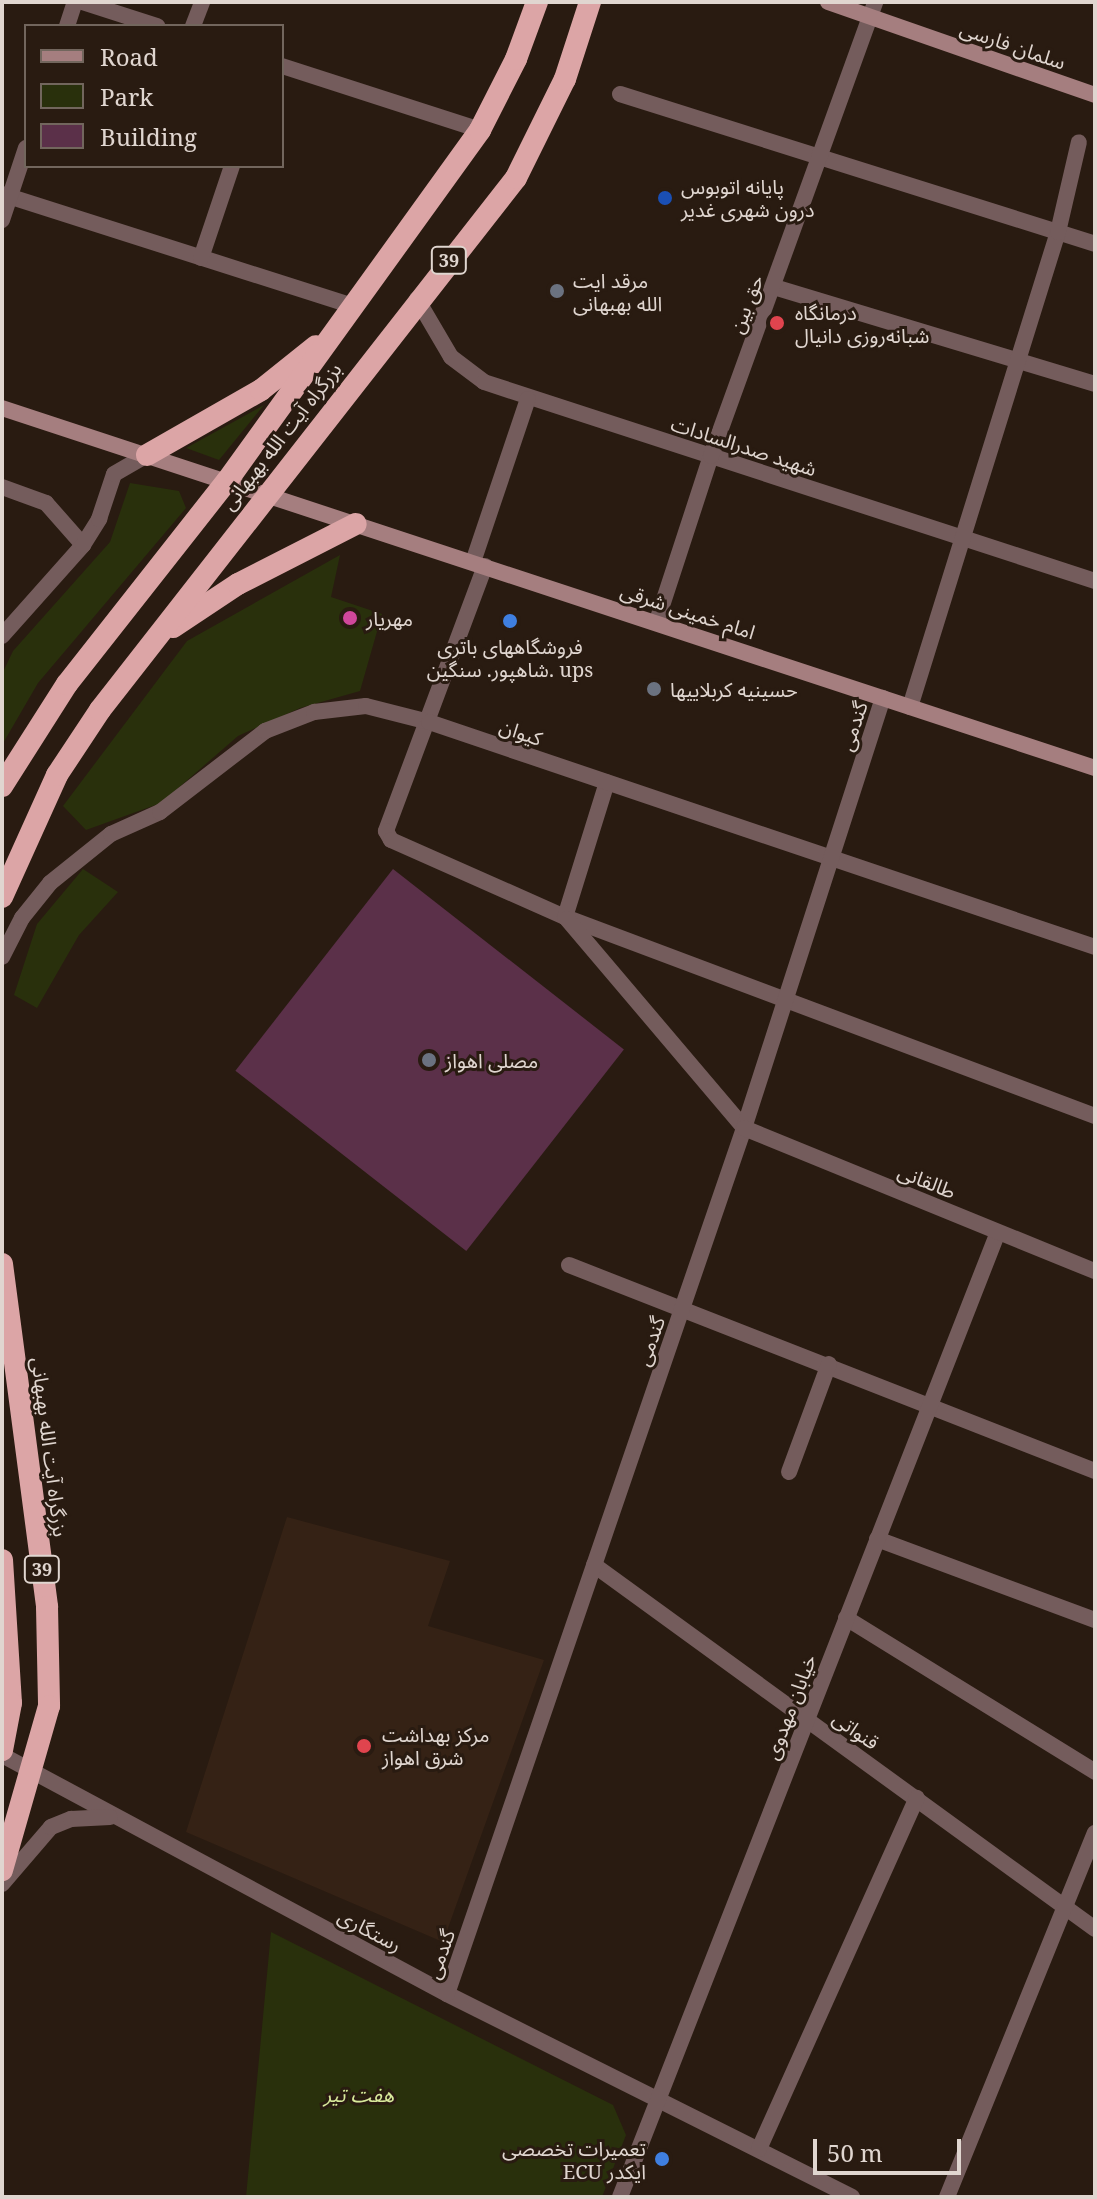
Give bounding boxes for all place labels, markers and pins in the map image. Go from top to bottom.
place label: پایانه اتوبوس درون شهری غدیر [681,174,814,221]
marker: پایانه اتوبوس درون شهری غدیر [656,189,674,207]
place label: مرقد ایت الله بهبهانی [573,268,662,315]
marker: مرقد ایت الله بهبهانی [548,282,566,300]
place label: درمانگاه شبانه‌روزی دانیال [795,300,929,347]
marker: درمانگاه شبانه‌روزی دانیال [766,312,788,334]
place label: مهریار [366,606,413,630]
marker: مهریار [341,609,359,627]
marker: فروشگاههای باتری شاهپور. سنگین. ups [501,612,519,630]
place label: فروشگاههای باتری شاهپور. سنگین. ups [427,634,593,681]
place label: حسینیه کربلاییها [670,677,798,701]
marker: حسینیه کربلاییها [645,680,663,698]
place label: مصلی اهواز [445,1048,538,1072]
marker: مصلی اهواز [420,1051,438,1069]
place label: مرکز بهداشت شرق اهواز [382,1722,489,1769]
marker: مرکز بهداشت شرق اهواز [353,1735,375,1757]
place label: تعمیرات تخصصی ECU ایکدر [502,2136,646,2183]
marker: تعمیرات تخصصی ECU ایکدر [653,2150,671,2168]

